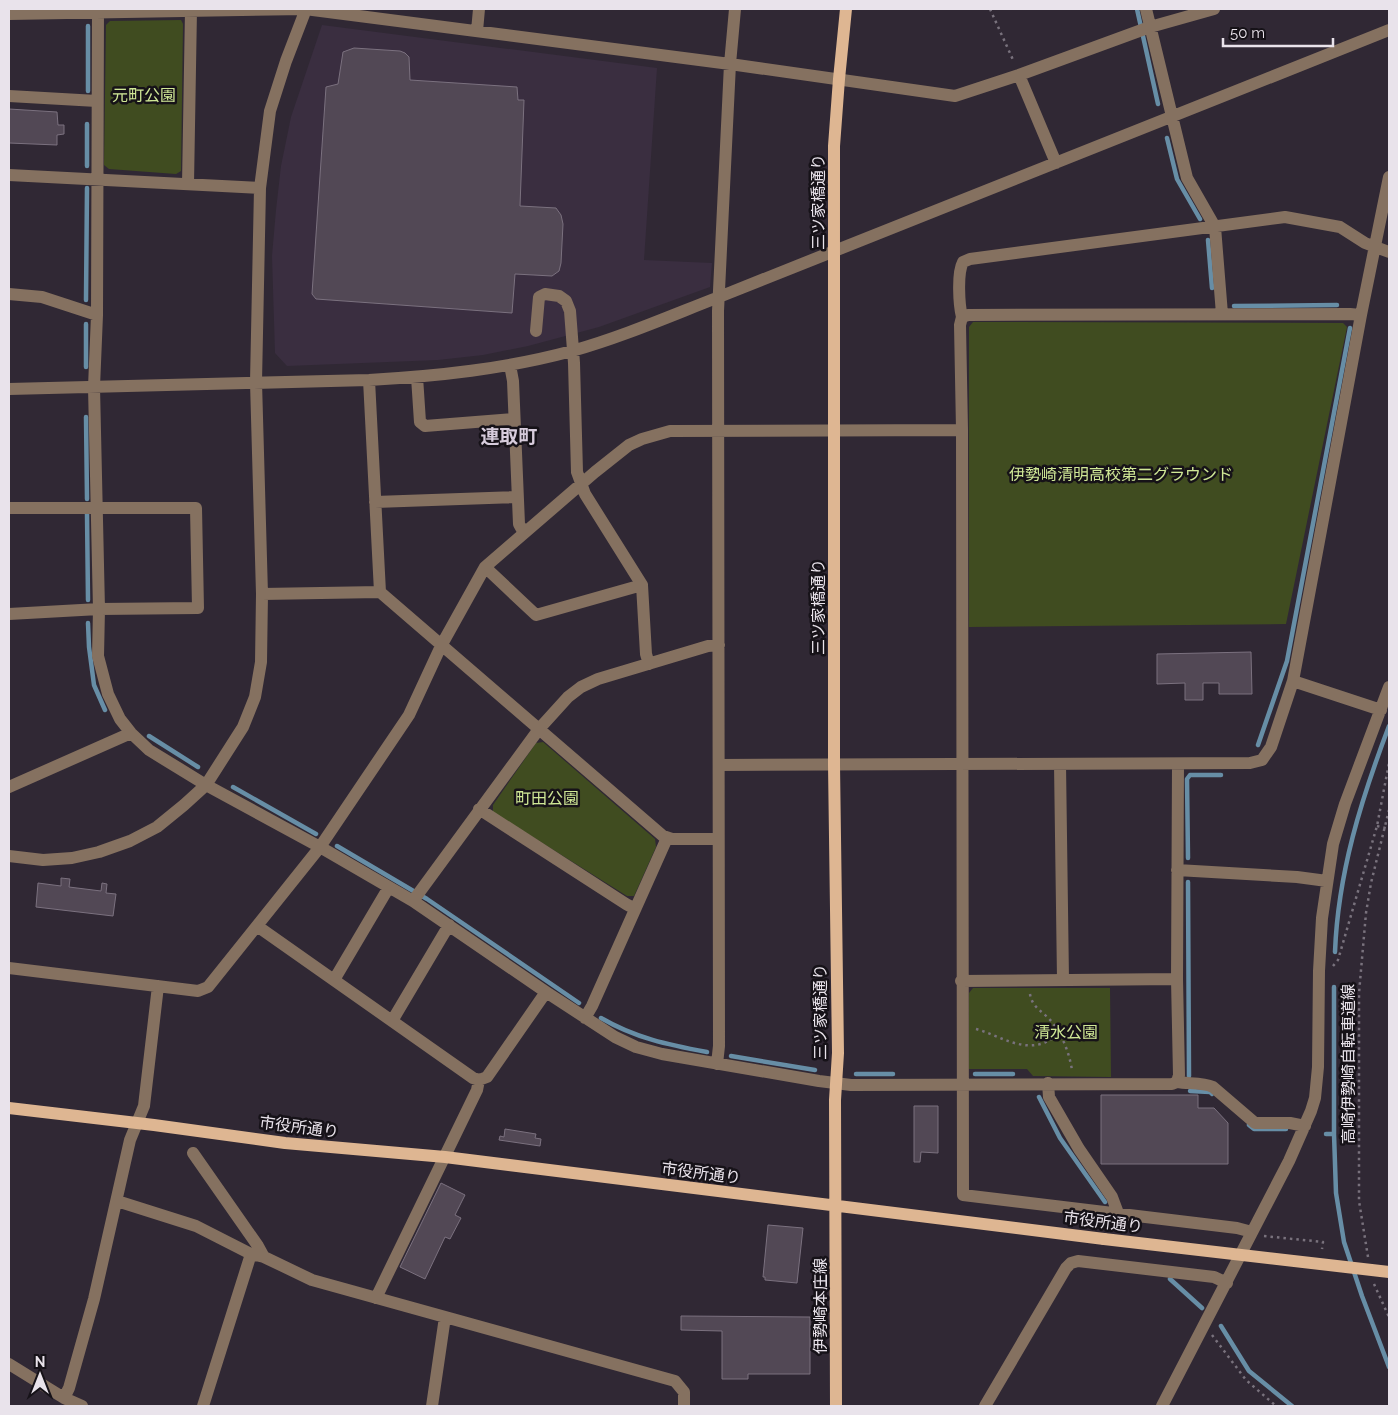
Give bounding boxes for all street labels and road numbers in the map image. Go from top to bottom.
street label: 三ツ家橋通り [809,154,828,250]
street label: 三ツ家橋通り [809,559,828,655]
street label: 三ツ家橋通り [811,964,830,1060]
street label: 高崎伊勢崎自転車道線 [1339,984,1358,1144]
street label: 市役所通り [258,1113,340,1141]
street label: 市役所通り [660,1159,742,1187]
street label: 市役所通り [1062,1208,1144,1236]
street label: 伊勢崎本庄線 [811,1258,830,1354]

